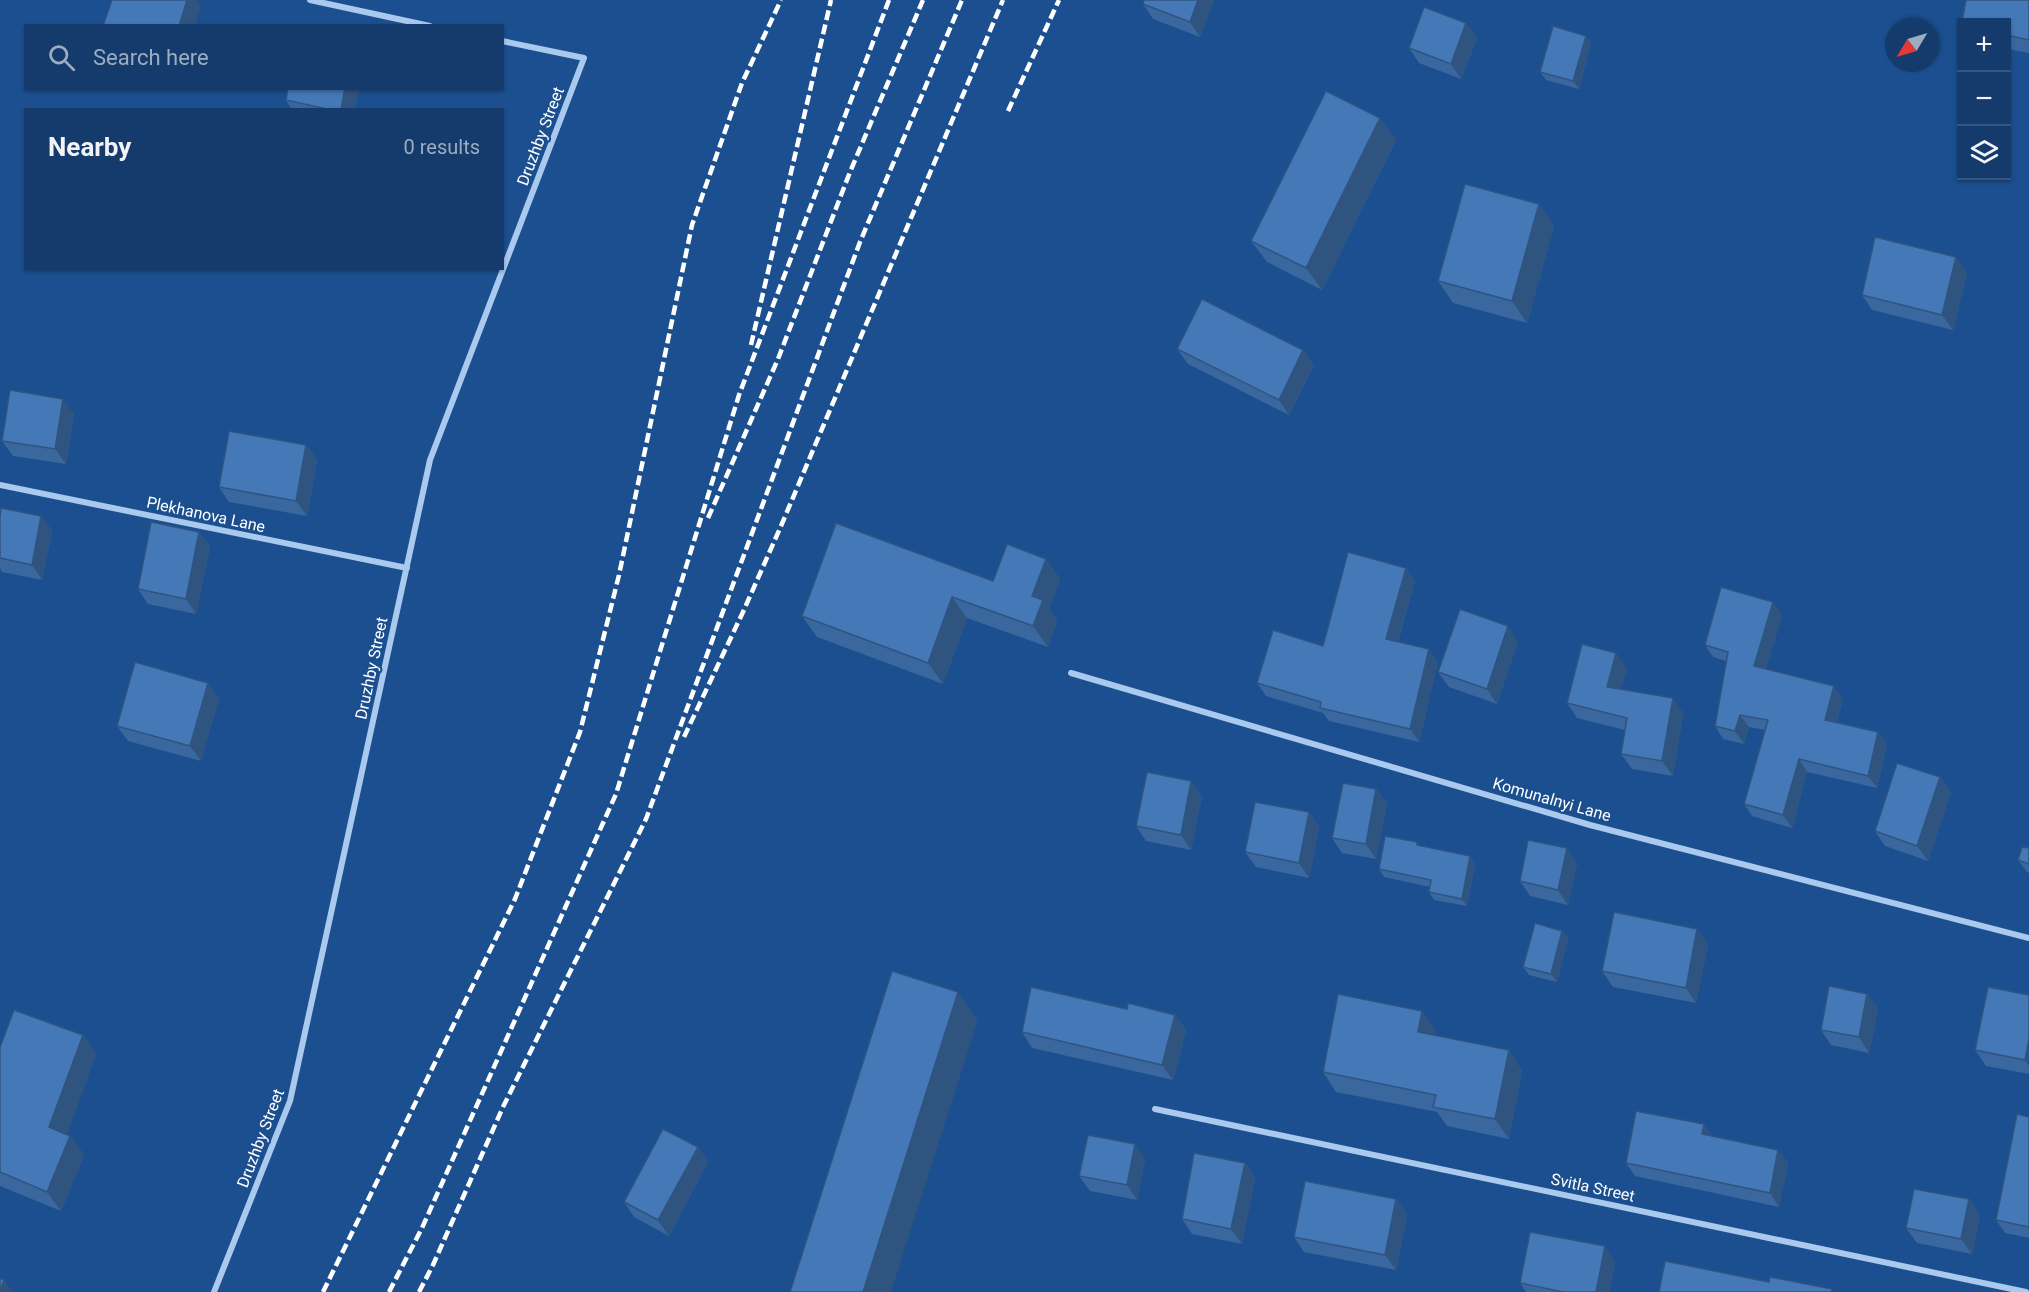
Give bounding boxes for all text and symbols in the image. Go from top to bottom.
north arrow [1885,18,1939,72]
map controls [1957,18,2011,180]
button: + [1957,18,2011,72]
search box [24,24,504,90]
icon: search [45,41,78,74]
text: Search here [93,45,209,70]
button: − [1957,72,2011,126]
street label: Druzhby Street [513,84,568,188]
button: layers [1957,126,2011,180]
text: Nearby [48,132,131,162]
text: 0 results [404,135,480,159]
street label: Plekhanova Lane [145,493,267,536]
street label: Druzhby Street [351,615,392,721]
street label: Komunalnyi Lane [1491,774,1613,825]
street label: Druzhby Street [233,1086,288,1190]
street label: Svitla Street [1549,1169,1637,1206]

